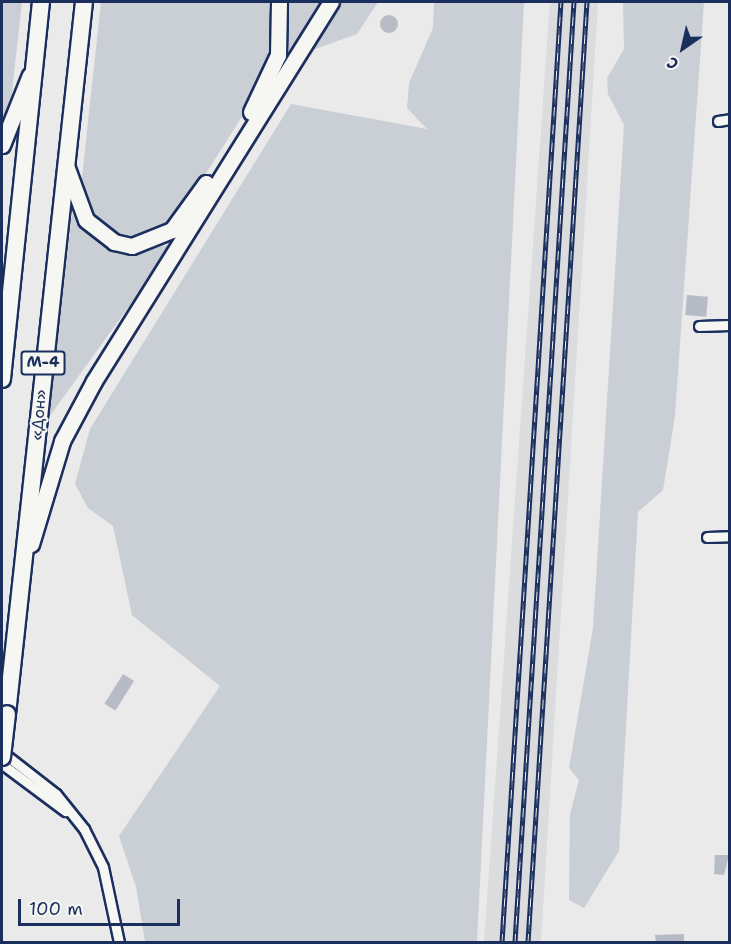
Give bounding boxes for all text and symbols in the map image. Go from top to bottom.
north arrow [653,18,713,78]
text: С [663,52,683,75]
road number: М-4 [20,351,66,375]
street label: «Дон» [27,389,51,441]
scale bar [21,887,183,925]
text: 100 m [29,897,83,921]

